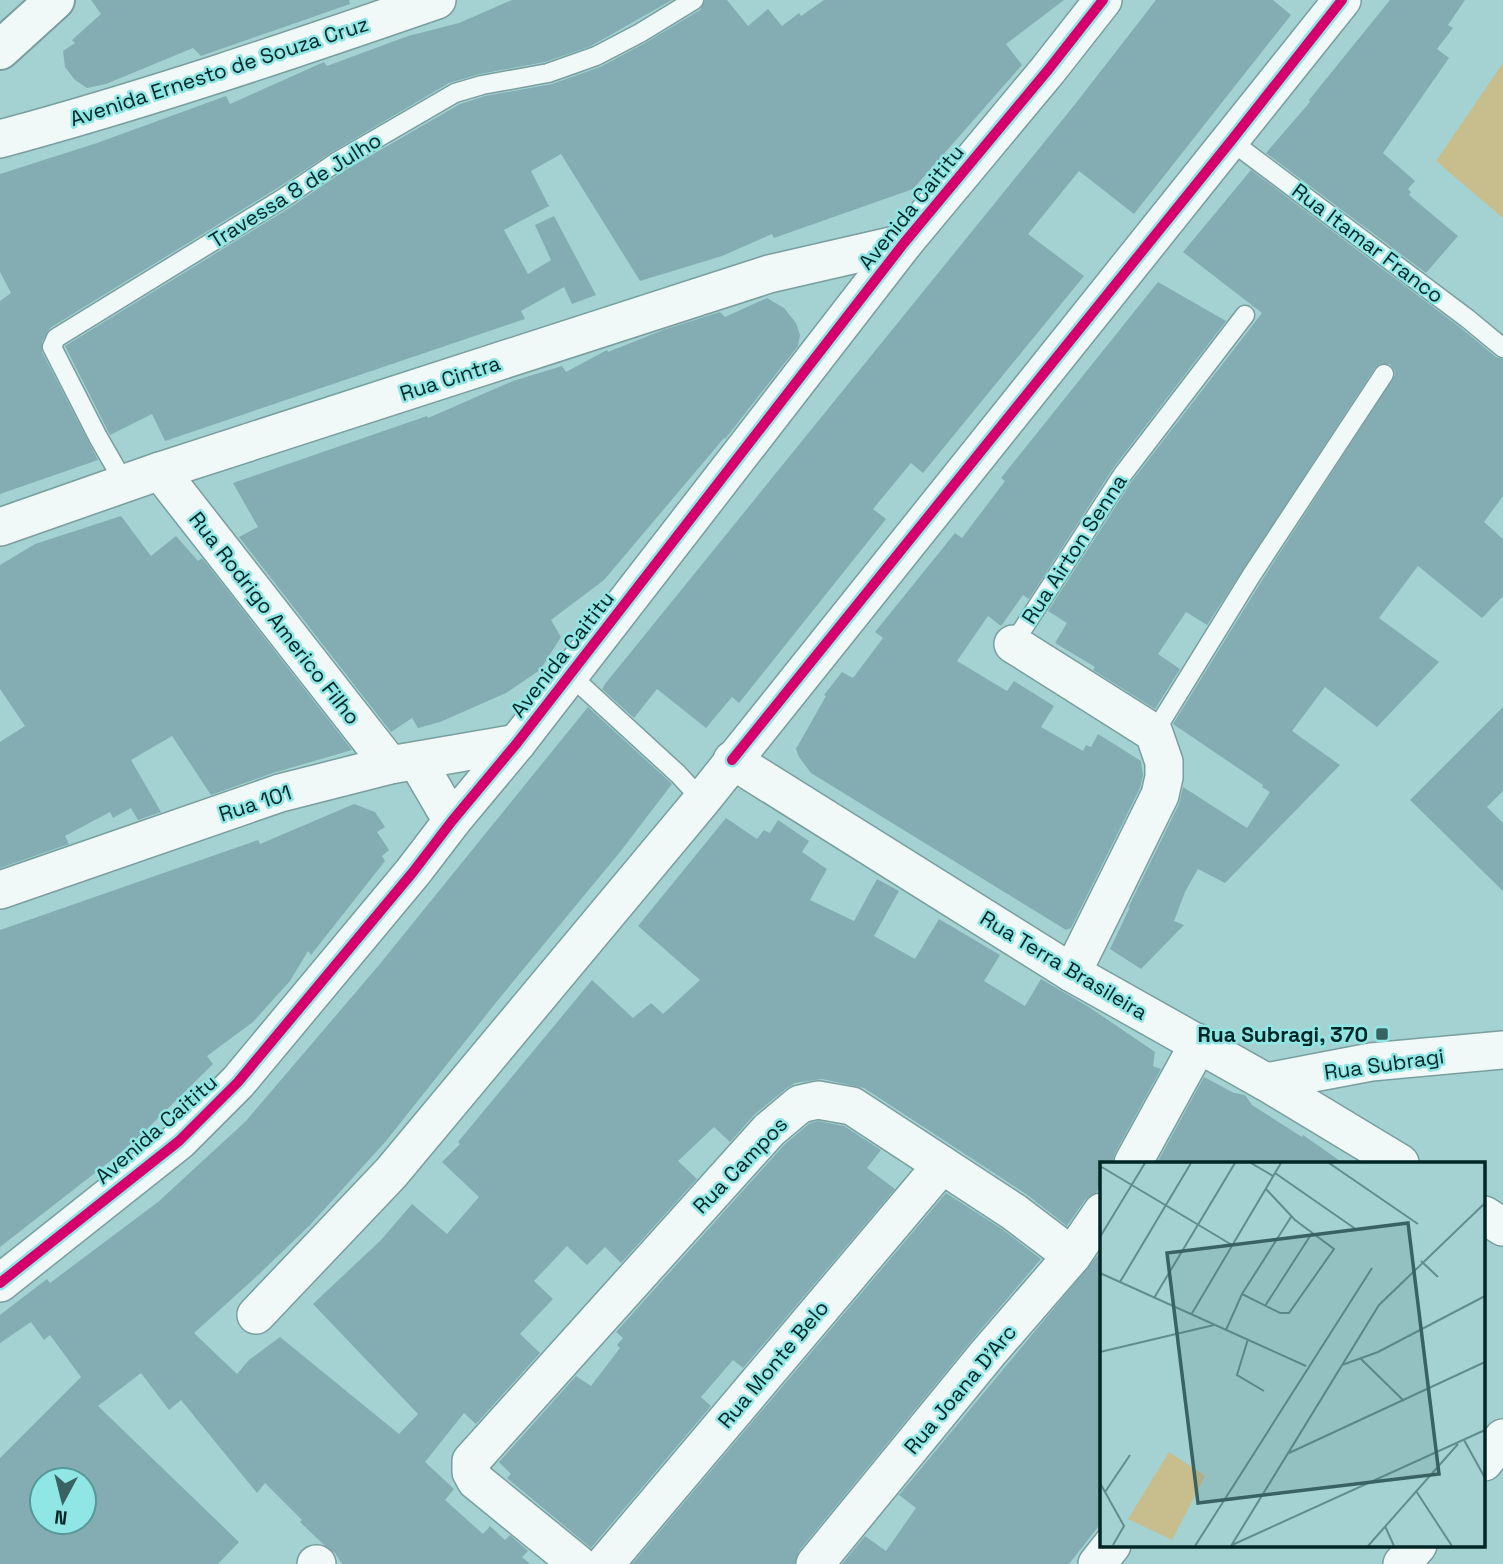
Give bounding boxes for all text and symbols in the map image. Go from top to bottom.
street label: Avenida Ernesto de Souza Cruz [66,10,372,132]
street label: Travessa 8 de Julho [204,126,386,254]
street label: Avenida Caititu [852,139,970,275]
street label: Rua Itamar Franco [1287,177,1449,309]
street label: Rua Cintra [396,349,504,407]
street label: Rua Airton Senna [1016,469,1132,629]
street label: Rua Rodrigo Americo Filho [183,506,367,730]
street label: Avenida Caititu [504,585,620,723]
street label: Rua 101 [215,779,295,827]
street label: Rua Terra Brasileira [975,904,1153,1026]
place label: Rua Subragi, 370 [1197,1021,1368,1048]
marker: Rua Subragi, 370 [1374,1026,1390,1042]
street label: Rua Subragi [1322,1042,1446,1086]
street label: Avenida Caititu [89,1069,223,1189]
street label: Rua Campos [687,1111,793,1219]
inset map [1100,1162,1486,1546]
street label: Rua Monte Belo [712,1294,834,1434]
street label: Rua Joana D'Arc [898,1319,1022,1459]
north arrow [28,1466,98,1536]
text: N [53,1504,69,1531]

